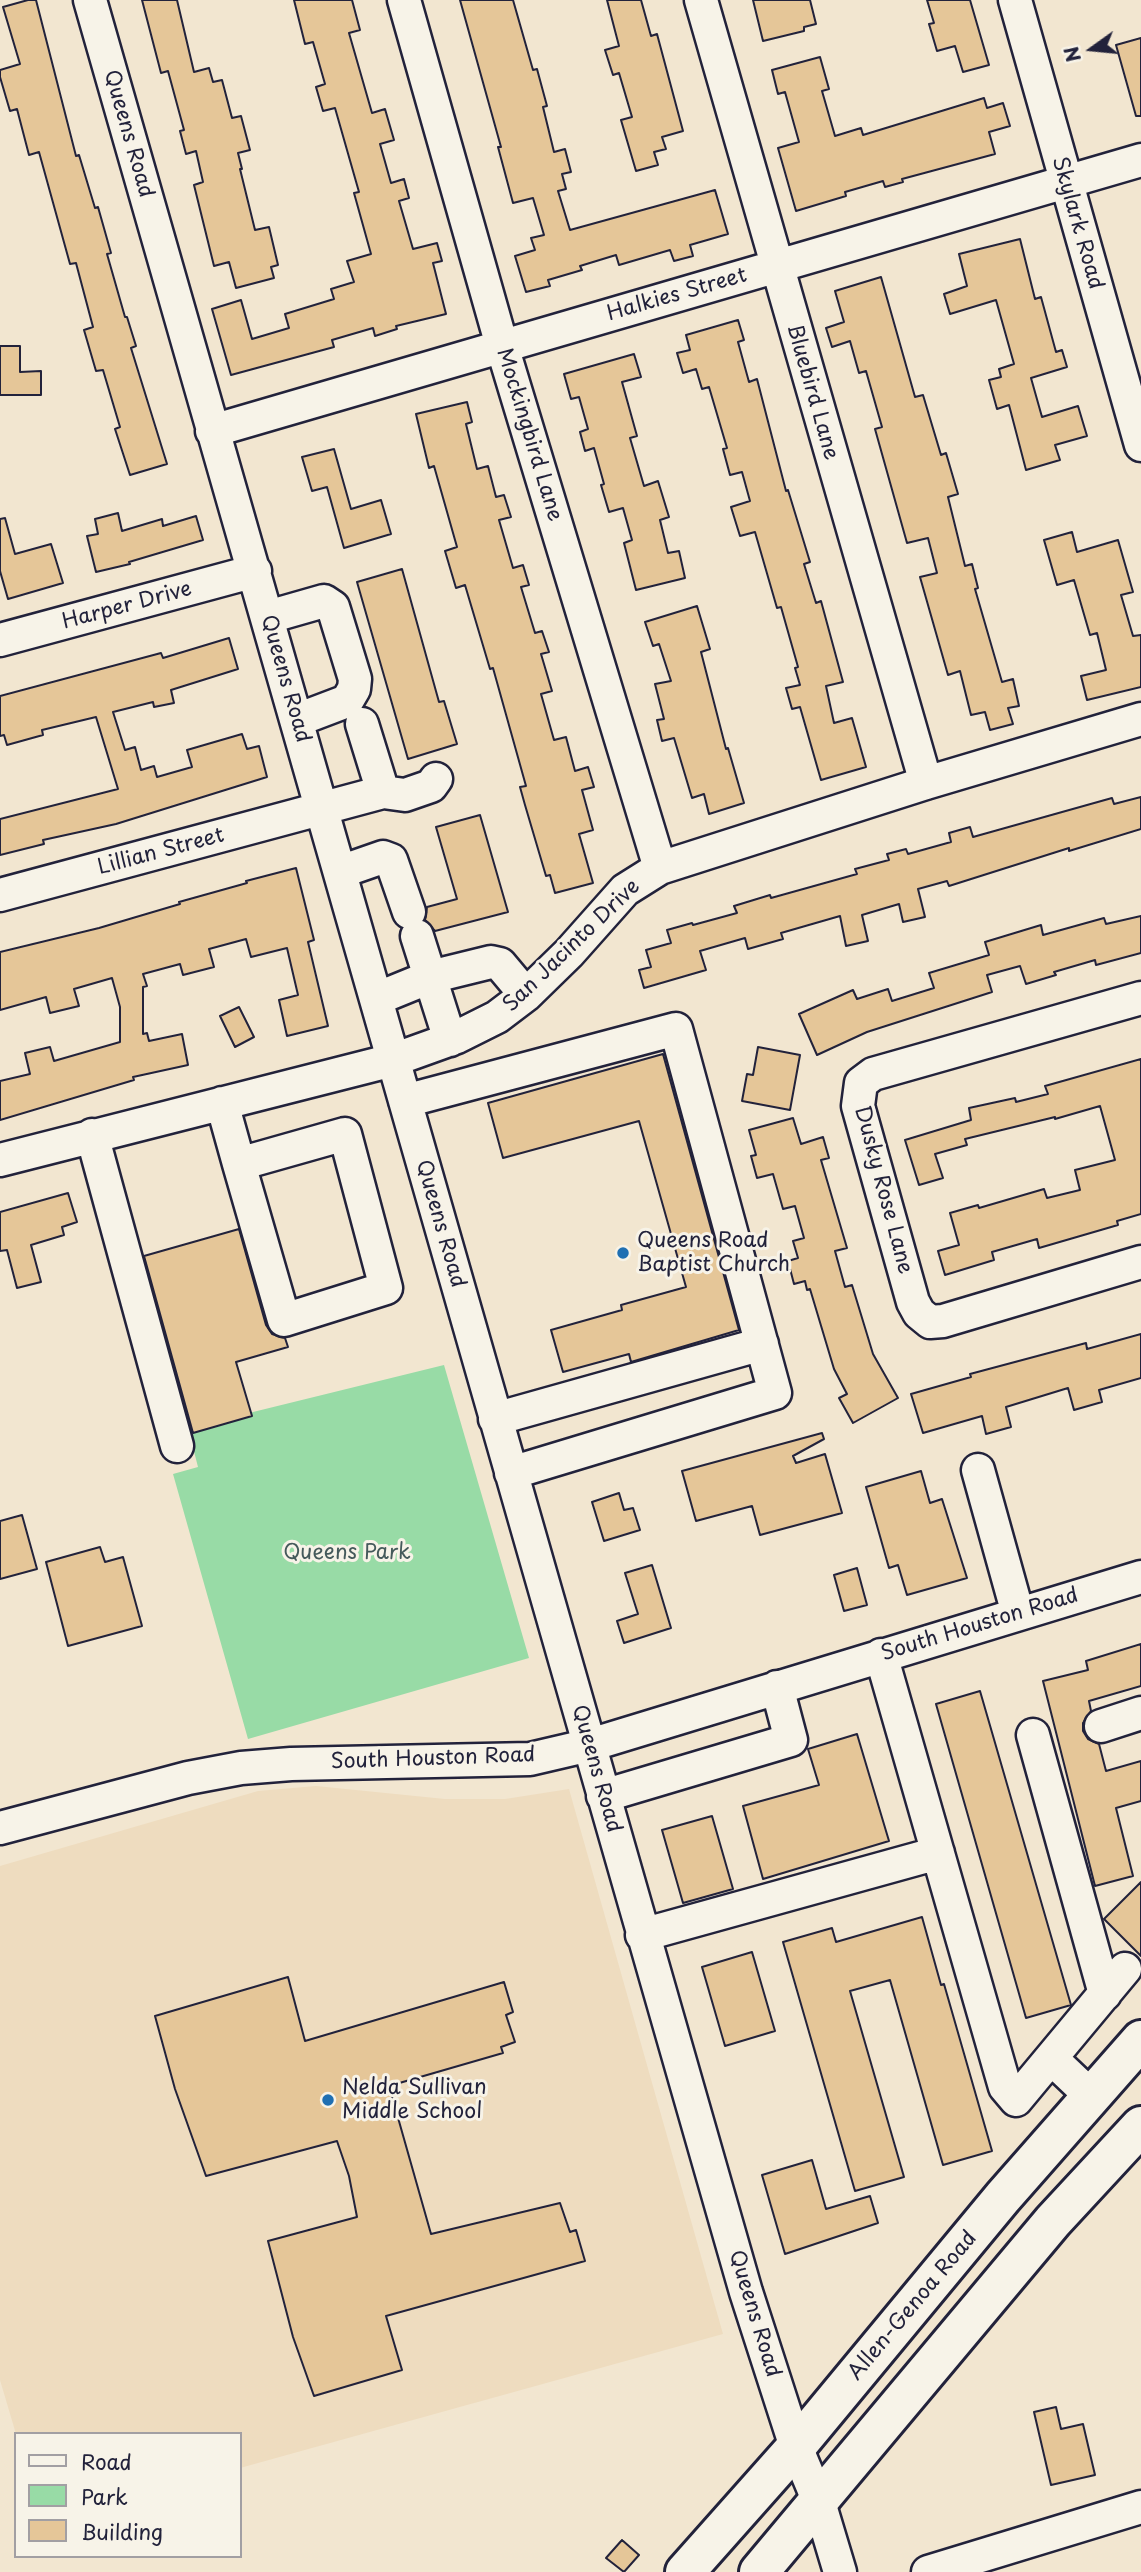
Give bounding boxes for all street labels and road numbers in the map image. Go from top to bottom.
street label: Queens Road [98,67,158,201]
street label: Skylark Road [1046,154,1108,292]
street label: Halkies Street [604,263,750,327]
street label: Bluebird Lane [781,321,843,463]
street label: Mockingbird Lane [491,345,567,525]
street label: Harper Drive [59,577,195,635]
street label: Queens Road [255,612,315,746]
street label: Lillian Street [95,823,227,881]
street label: San Jacinto Drive [499,874,645,1018]
street label: Dusky Rose Lane [848,1103,918,1277]
street label: Queens Road [410,1157,470,1291]
street label: South Houston Road [879,1583,1081,1667]
street label: Queens Road [566,1702,626,1836]
street label: South Houston Road [330,1743,536,1775]
street label: Allen-Genoa Road [843,2226,983,2386]
street label: Queens Road [723,2247,785,2381]

